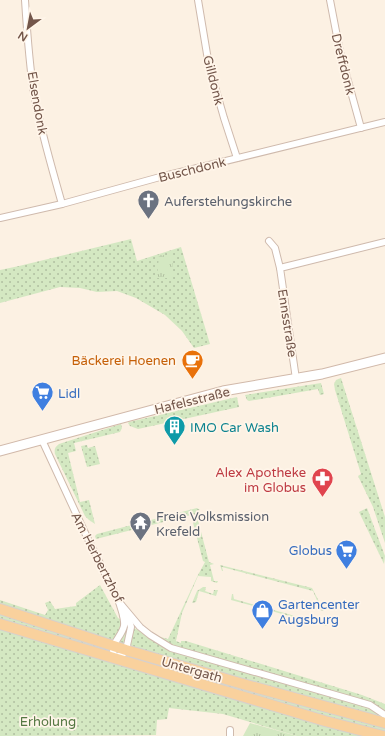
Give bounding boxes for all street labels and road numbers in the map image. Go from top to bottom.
street label: Dreffdonk [328,32,358,97]
street label: Gilldonk [199,54,227,107]
street label: Elsendonk [24,70,50,136]
street label: Buschdonk [157,154,228,186]
street label: Ennsstraße [274,288,300,358]
street label: Hafelsstraße [153,384,232,418]
street label: Am Herbertzhof [67,509,127,605]
street label: Untergath [159,654,224,686]

